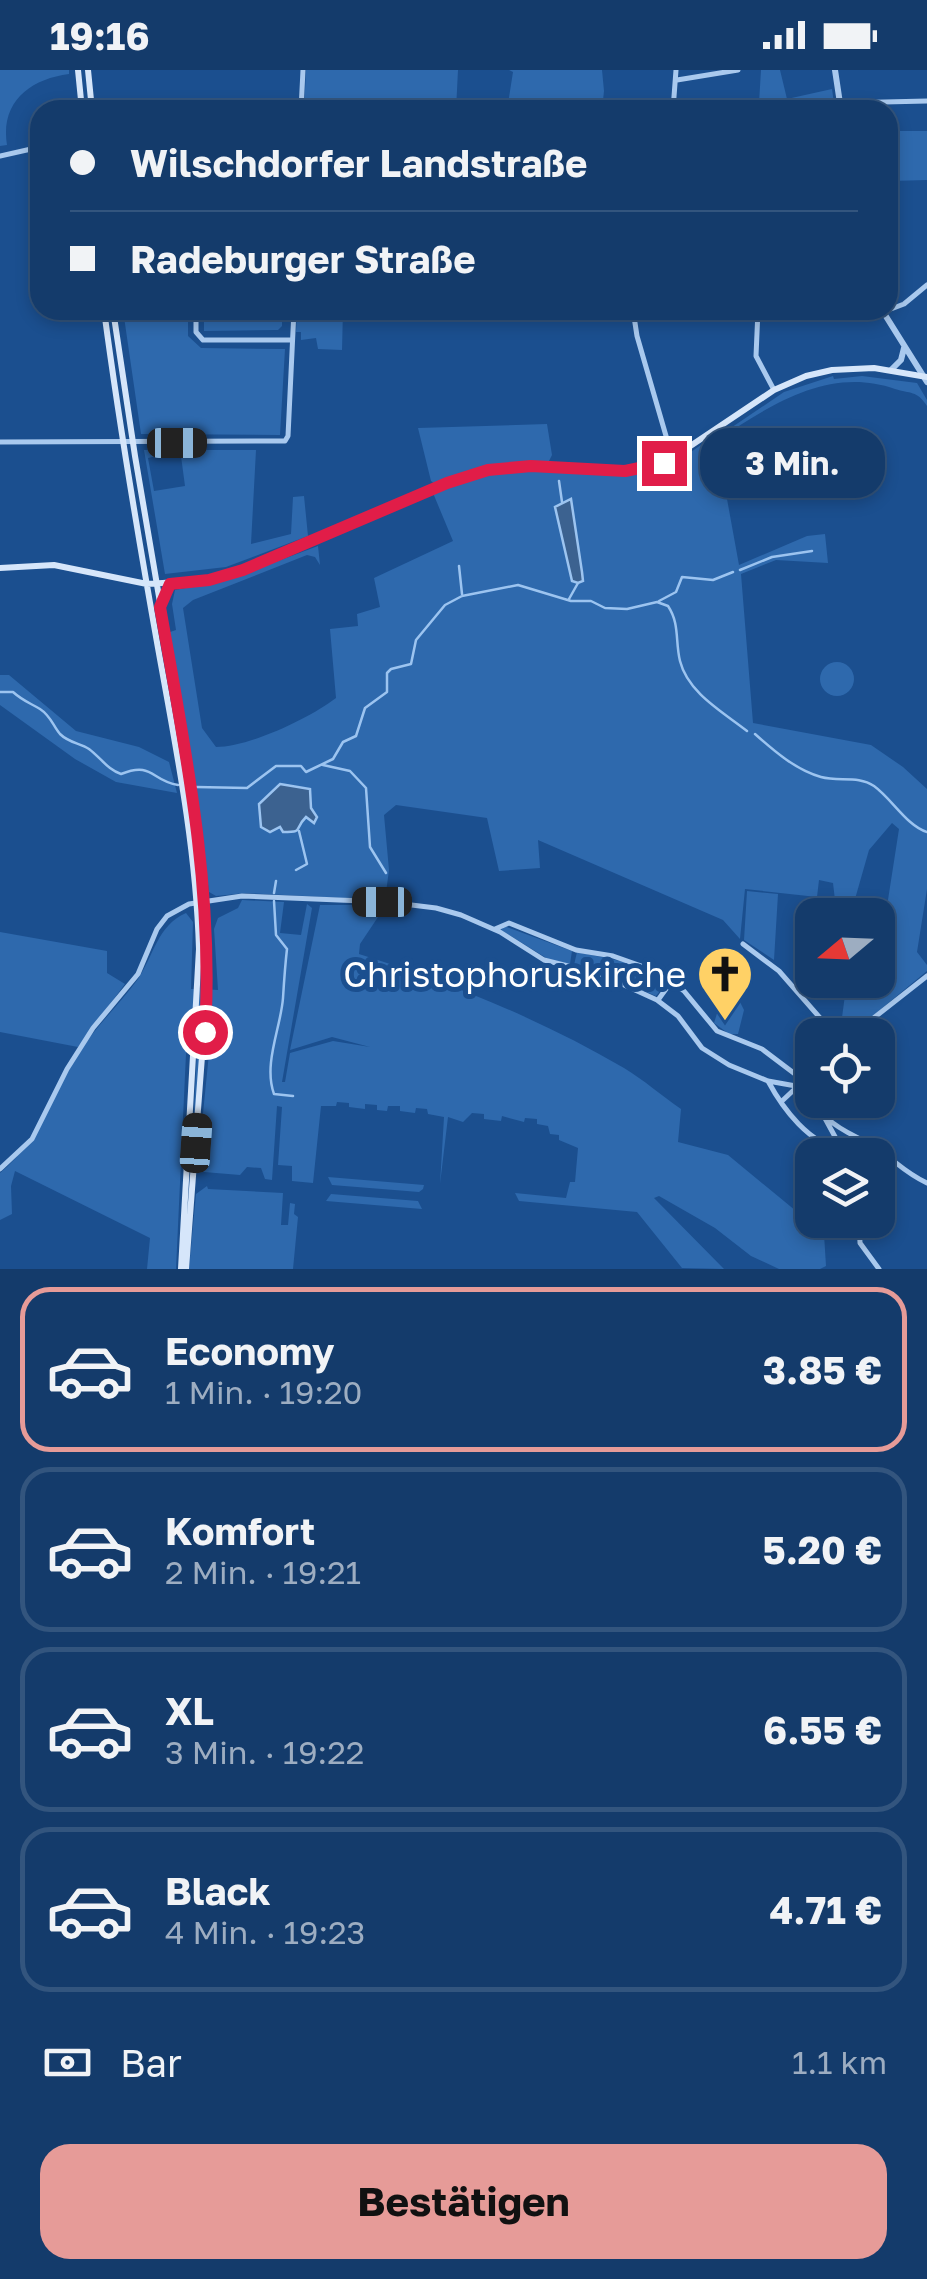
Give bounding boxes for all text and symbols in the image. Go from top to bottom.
text: 19:16 [50,13,150,58]
text: Wilschdorfer Landstraße [130,140,587,185]
text: Radeburger Straße [130,236,476,281]
car [147,428,207,458]
callout: 3 Min. [699,428,884,498]
route end [642,441,687,486]
text: 3 Min. [745,444,840,482]
car [352,887,412,917]
north arrow [795,898,895,998]
map controls [795,898,895,1238]
church icon: Christophoruskirche [695,944,755,1023]
place label: Christophoruskirche [343,953,686,995]
route start [183,1010,228,1055]
button: locate [795,1018,895,1118]
car [179,1112,213,1174]
button: layers [795,1138,895,1238]
icon: car [45,1325,135,1415]
text: Economy [165,1328,334,1373]
text: 3.85 € [763,1347,882,1392]
text: 1 Min. · 19:20 [165,1373,362,1411]
icon: car [45,1505,135,1595]
text: Komfort [165,1508,315,1553]
text: 5.20 € [762,1527,882,1572]
text: 2 Min. · 19:21 [165,1553,361,1591]
icon: car [45,1685,135,1775]
text: XL [165,1688,214,1733]
text: 6.55 € [763,1707,882,1752]
text: 3 Min. · 19:22 [165,1733,364,1771]
icon: car [45,1865,135,1955]
text: Black [165,1868,270,1913]
text: 4.71 € [770,1887,882,1932]
text: 4 Min. · 19:23 [165,1913,365,1951]
icon: cash [40,2035,95,2090]
text: Bar [120,2040,182,2085]
text: 1.1 km [792,2043,887,2081]
button: Bestätigen [40,2144,887,2259]

